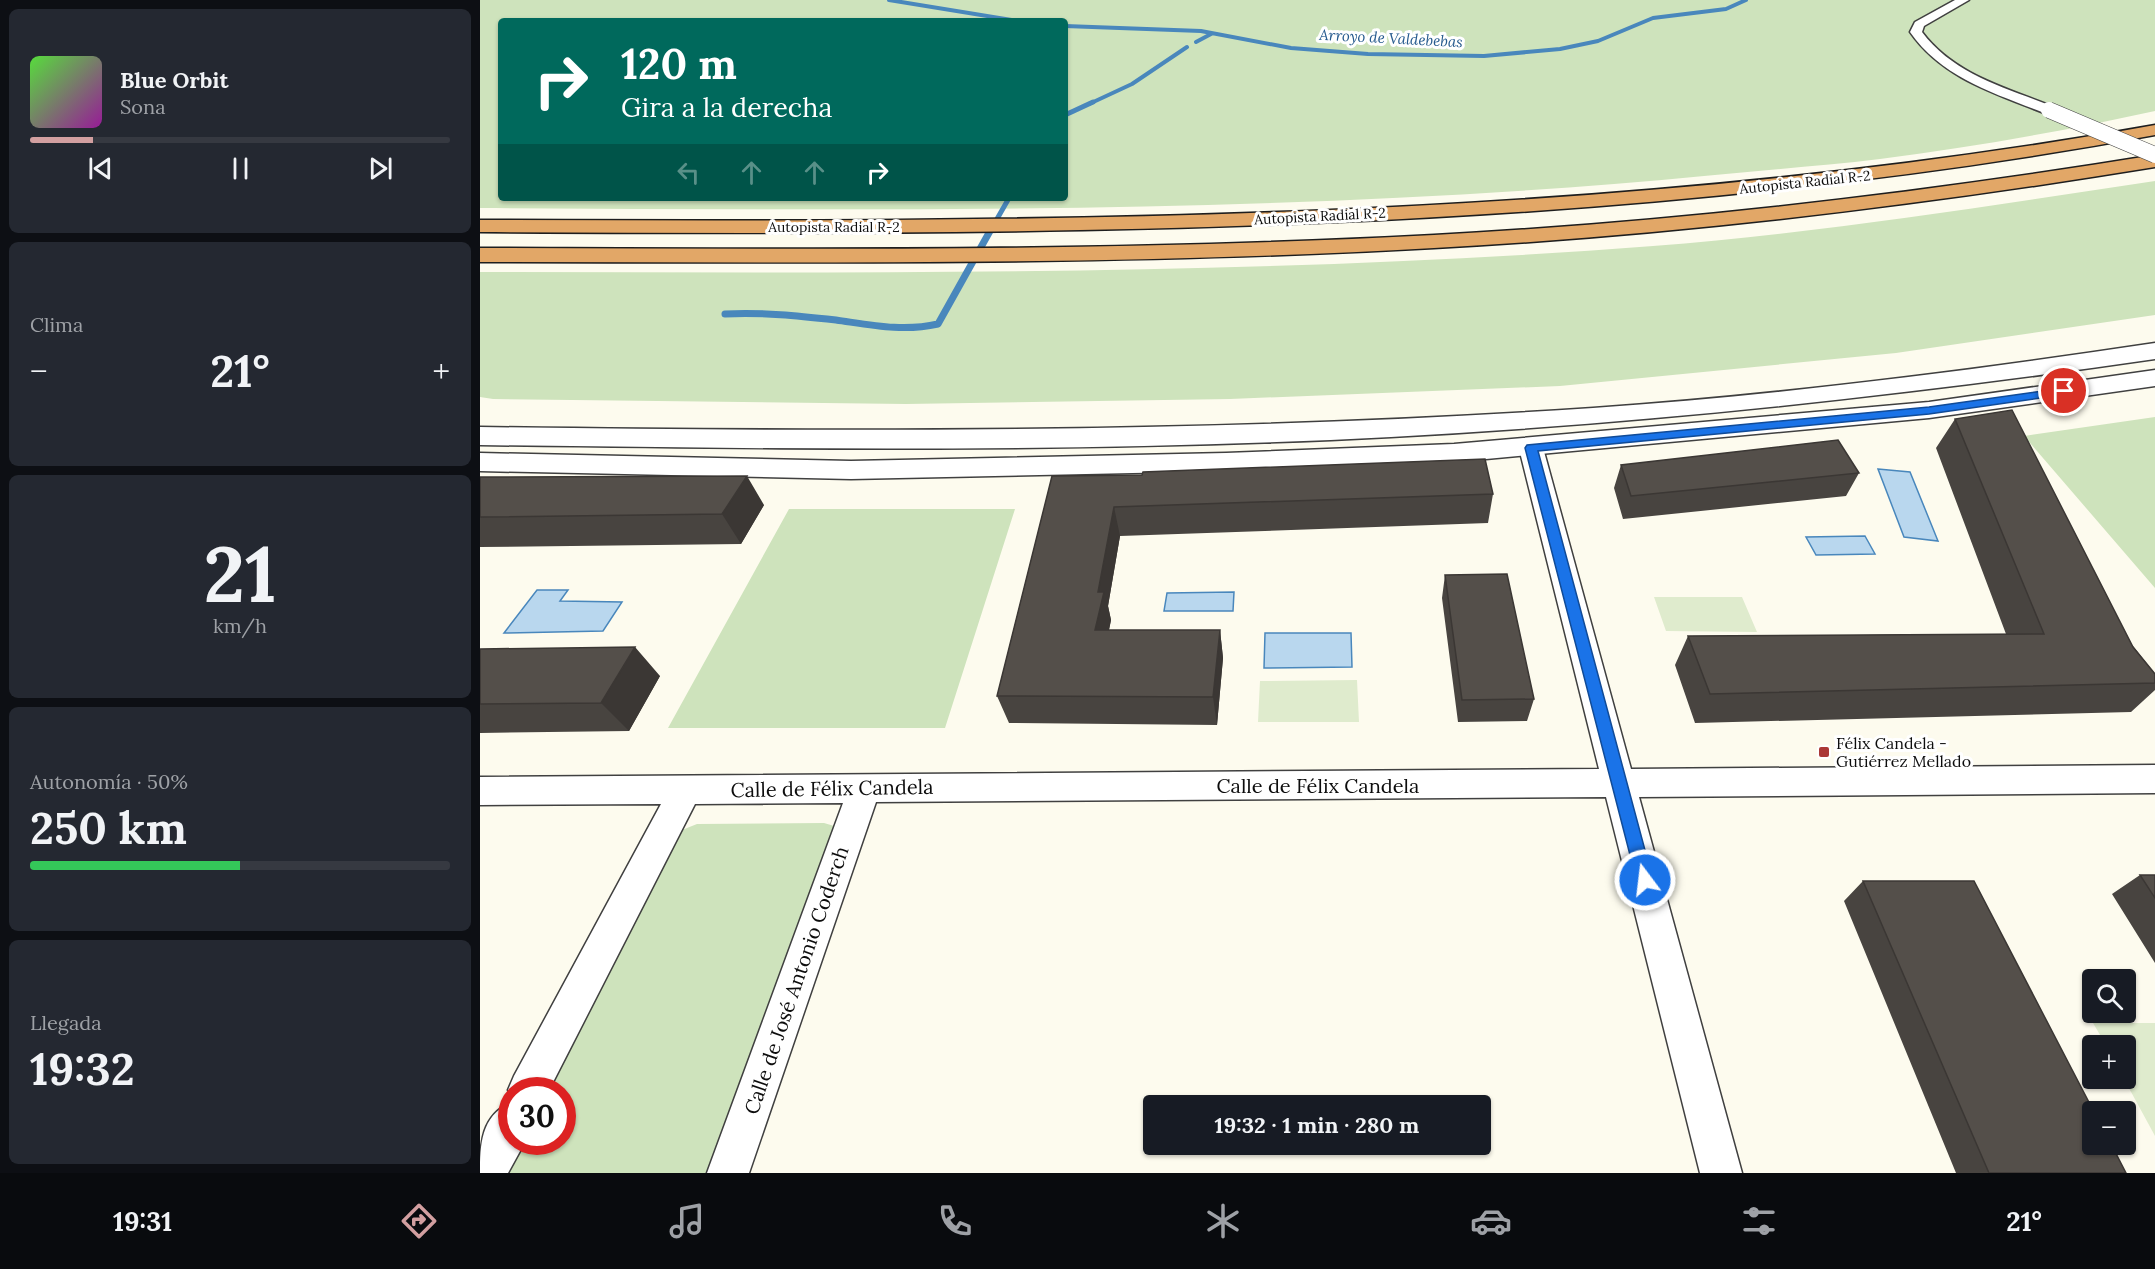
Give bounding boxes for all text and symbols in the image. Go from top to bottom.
water label: Arroyo de Valdebebas [1318,25,1463,51]
text: 120 m [621,37,737,91]
icon: right [522,42,600,120]
text: Blue Orbit [120,66,228,94]
text: Gira a la derecha [621,90,832,124]
text: Sona [120,94,166,119]
icon: previous [84,152,117,185]
icon: pause [224,152,257,185]
icon: next [364,152,397,185]
icon: left [672,156,705,189]
icon: ahead [735,156,768,189]
icon: ahead [798,156,831,189]
icon: right [861,156,894,189]
street label: Autopista Radial R-2 [1738,166,1871,198]
street label: Autopista Radial R-2 [1253,204,1386,228]
street label: Autopista Radial R-2 [767,218,900,236]
text: Clima [30,312,83,337]
text: 21° [210,342,270,399]
text: − [30,350,48,392]
text: + [432,350,450,392]
pin [2038,365,2089,416]
icon: arrive [2047,374,2080,407]
text: 21 [203,524,277,623]
text: km/h [213,613,267,638]
place label: Félix Candela - Gutiérrez Mellado [1836,733,1971,771]
marker: Félix Candela - Gutiérrez Mellado [1817,745,1831,759]
text: Autonomía · 50% [30,769,188,794]
street label: Calle de Félix Candela [1217,773,1419,798]
street label: Calle de Félix Candela [730,774,934,802]
text: 250 km [30,799,187,856]
street label: Calle de José Antonio Coderch [738,843,854,1117]
position arrow [1613,848,1677,912]
map controls [2082,969,2136,1155]
button: search [2082,969,2136,1023]
text: Llegada [30,1010,102,1035]
button: + [2082,1035,2136,1089]
text: 19:32 [30,1040,135,1097]
speed limit sign: 30 [498,1077,576,1155]
button: − [2082,1101,2136,1155]
text: 19:32 · 1 min · 280 m [1215,1111,1419,1139]
icon: directions [398,1200,440,1242]
icon: music [666,1200,708,1242]
icon: phone [934,1200,976,1242]
icon: climate [1202,1200,1244,1242]
icon: car [1470,1200,1512,1242]
icon: filters [1738,1200,1780,1242]
text: 19:31 [113,1204,172,1238]
text: 21° [2006,1204,2042,1238]

